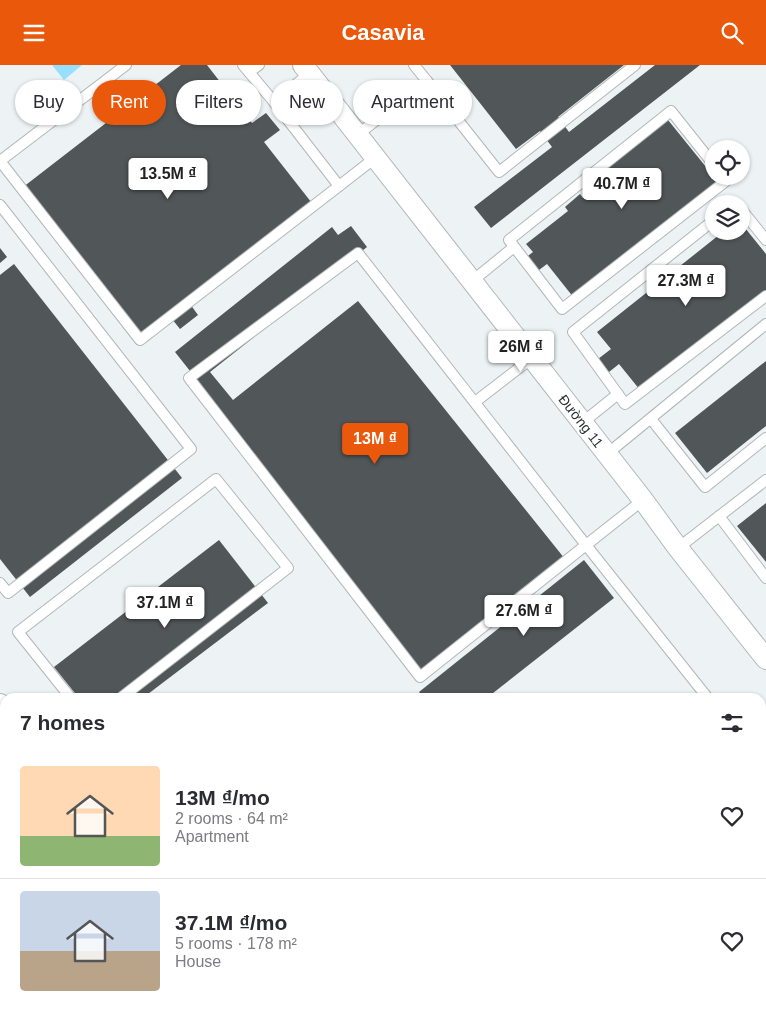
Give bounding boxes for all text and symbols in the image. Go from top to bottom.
icon: menu [20,19,48,47]
icon: search [718,19,746,47]
text: Casavia [341,20,425,45]
chip: Buy [15,80,82,125]
chip: Rent [92,80,166,125]
chip: Filters [176,80,261,125]
chip: New [271,80,343,125]
chip: Apartment [353,80,472,125]
map controls [705,140,750,240]
button: locate [705,140,750,185]
pin: 13.5M ₫ [122,157,214,200]
text: 13.5M ₫ [139,165,197,182]
pin: 40.7M ₫ [576,167,668,210]
text: 40.7M ₫ [593,175,651,192]
button: layers [705,195,750,240]
pin: 27.3M ₫ [640,265,732,307]
text: 27.3M ₫ [657,272,715,289]
pin: 26M ₫ [486,331,556,373]
text: 26M ₫ [499,338,543,355]
street label: Đường 11 [555,391,607,451]
pin: 13M ₫ [340,423,410,465]
text: 13M ₫ [353,430,397,447]
pin: 37.1M ₫ [119,587,211,629]
text: 37.1M ₫ [136,594,194,611]
pin: 27.6M ₫ [478,595,570,637]
text: 27.6M ₫ [495,602,553,619]
icon: filters [718,709,746,737]
text: 7 homes [20,711,105,734]
icon: home [60,786,120,846]
text: 13M ₫/mo [175,786,270,809]
icon: heart [718,802,746,830]
text: 2 rooms · 64 m² [175,810,288,827]
text: Apartment [175,828,249,845]
icon: home [60,911,120,971]
text: 37.1M ₫/mo [175,911,287,934]
icon: heart [718,927,746,955]
text: 5 rooms · 178 m² [175,935,297,952]
text: House [175,953,221,970]

